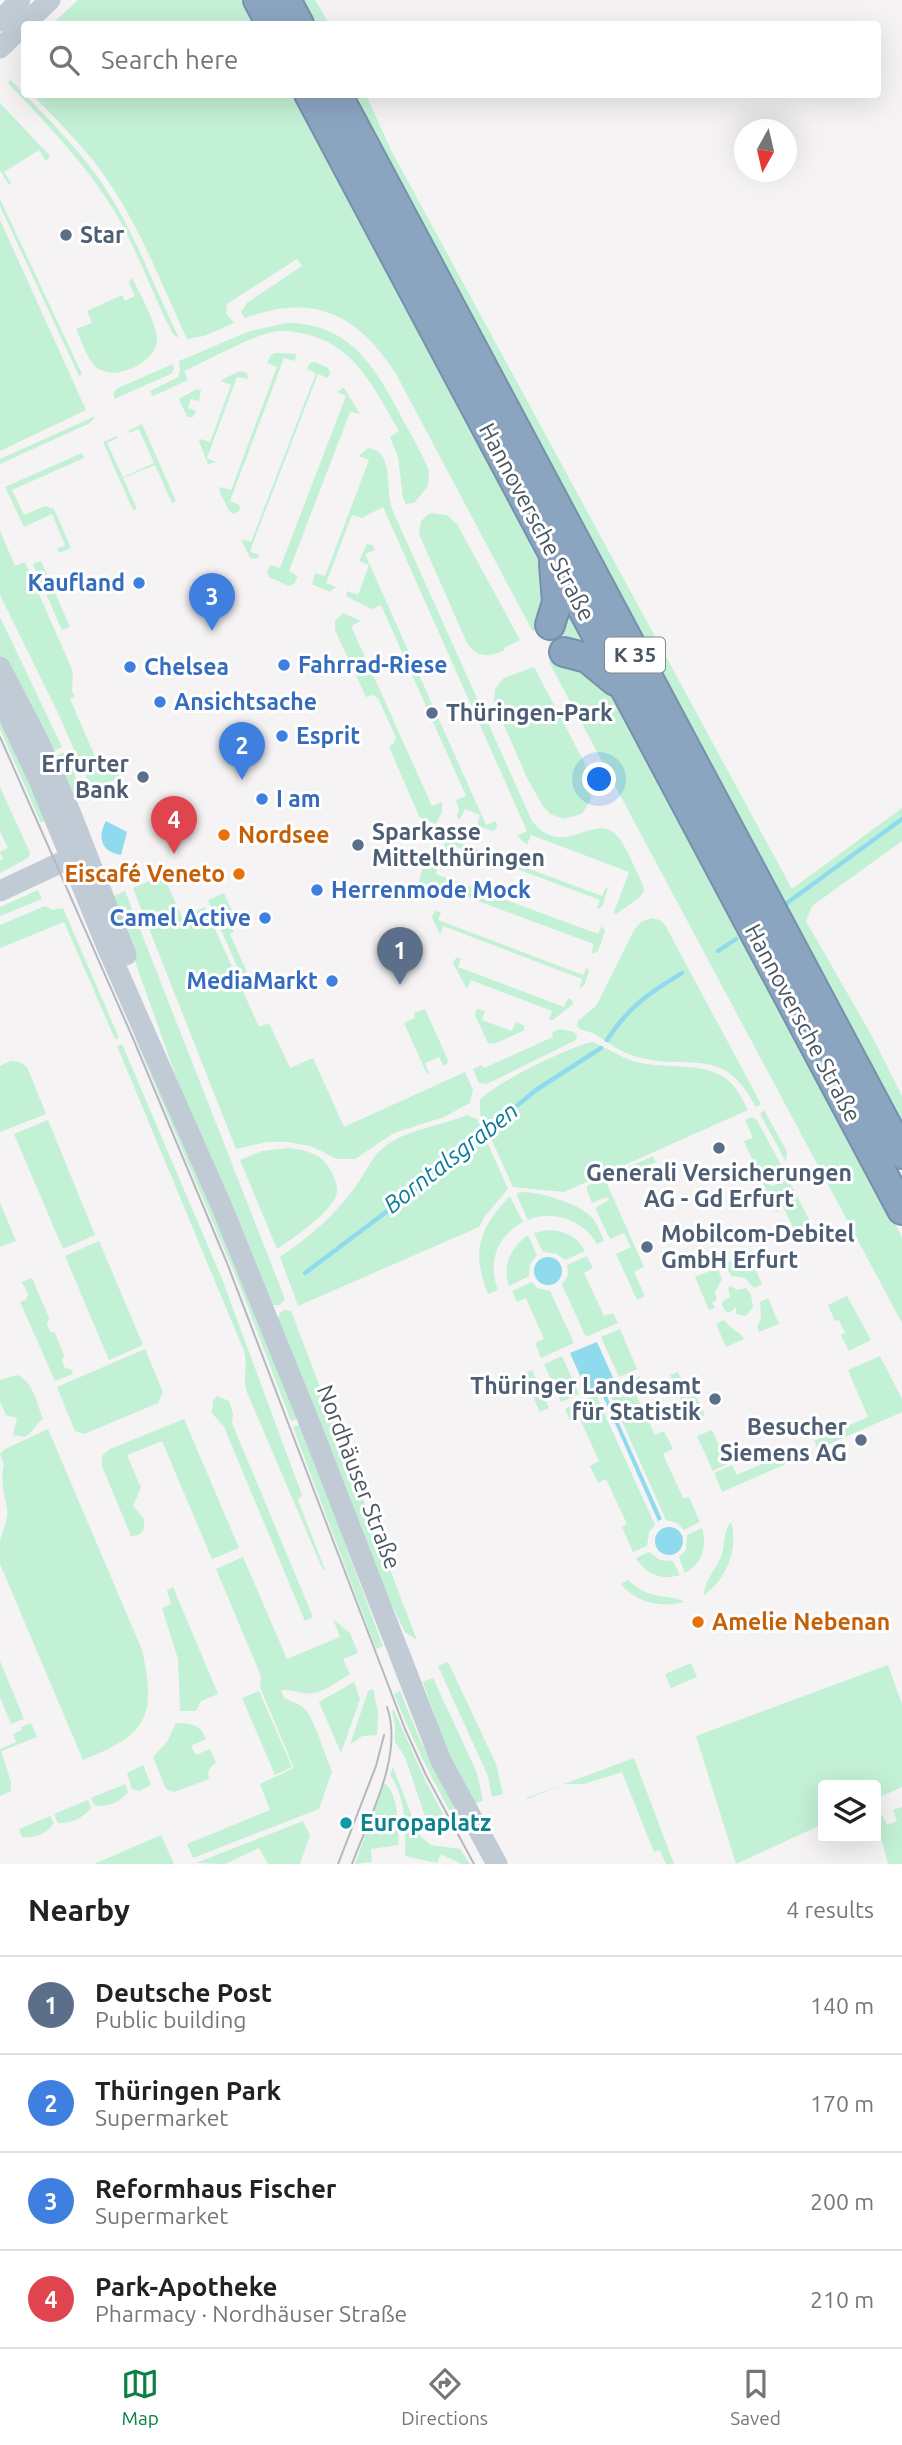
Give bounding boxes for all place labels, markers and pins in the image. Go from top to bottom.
place label: Star [80,222,125,247]
marker: Star [58,227,74,243]
place label: Kaufland [28,570,125,595]
pin: 3 [189,573,235,631]
marker: Kaufland [131,575,147,591]
place label: Fahrrad-Riese [298,652,448,677]
place label: Chelsea [144,654,229,679]
marker: Fahrrad-Riese [276,657,292,673]
marker: Chelsea [122,659,138,675]
place label: Ansichtsache [174,689,317,714]
marker: Ansichtsache [152,694,168,710]
place label: Thüringen-Park [446,700,613,725]
marker: Thüringen-Park [424,705,440,721]
pin: 2 [219,722,265,780]
place label: Esprit [296,723,360,748]
marker: Esprit [274,728,290,744]
place label: Erfurter Bank [41,751,130,802]
marker: Erfurter Bank [135,769,151,785]
place label: I am [276,786,321,811]
marker: I am [254,791,270,807]
pin: 4 [151,796,197,854]
place label: Sparkasse Mittelthüringen [372,819,545,870]
place label: Nordsee [238,822,329,847]
marker: Nordsee [216,827,232,843]
marker: Sparkasse Mittelthüringen [350,837,366,853]
place label: Eiscafé Veneto [64,861,225,886]
marker: Eiscafé Veneto [231,866,247,882]
place label: Herrenmode Mock [331,877,531,902]
marker: Herrenmode Mock [309,882,325,898]
place label: Camel Active [110,905,251,930]
marker: Camel Active [257,910,273,926]
pin: 1 [377,927,423,985]
place label: MediaMarkt [187,968,318,993]
marker: MediaMarkt [324,973,340,989]
marker: Generali Versicherungen AG - Gd Erfurt [711,1140,727,1156]
place label: Generali Versicherungen AG - Gd Erfurt [586,1160,852,1211]
place label: Mobilcom-Debitel GmbH Erfurt [661,1221,854,1272]
marker: Mobilcom-Debitel GmbH Erfurt [639,1239,655,1255]
place label: Thüringer Landesamt für Statistik [470,1373,701,1424]
marker: Thüringer Landesamt für Statistik [707,1391,723,1407]
place label: Besucher Siemens AG [720,1414,848,1465]
marker: Besucher Siemens AG [853,1432,869,1448]
place label: Amelie Nebenan [712,1609,890,1634]
marker: Amelie Nebenan [690,1614,706,1630]
place label: Europaplatz [360,1810,491,1835]
marker: Europaplatz [338,1815,354,1831]

